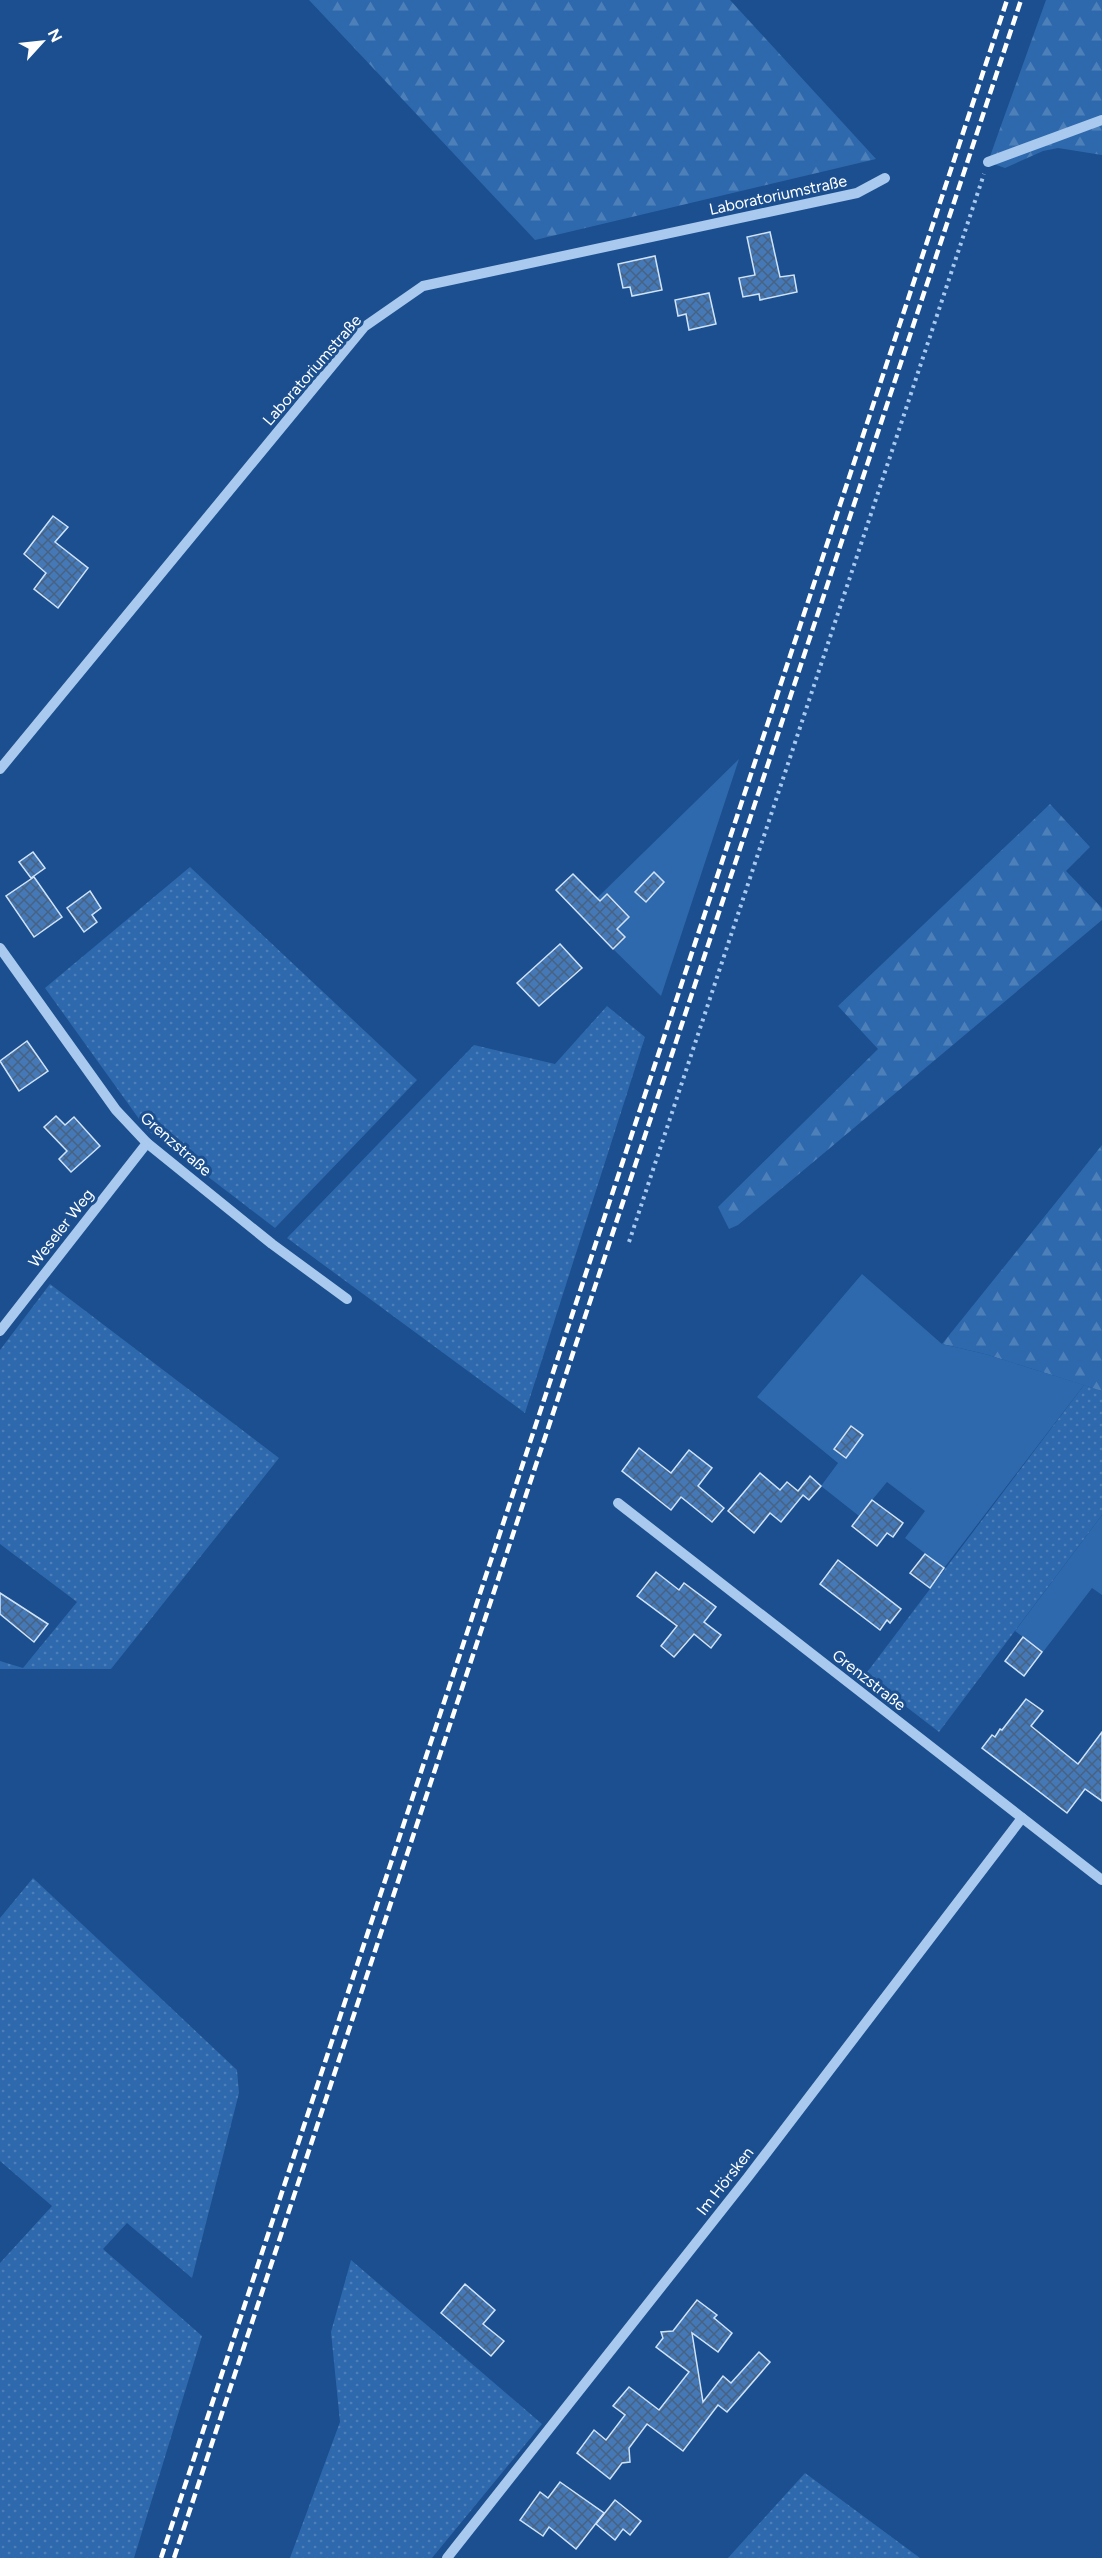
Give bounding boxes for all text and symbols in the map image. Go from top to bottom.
north arrow [12,12,72,72]
text: N [44,26,66,45]
street label: Laboratoriumstraße [707,171,849,219]
street label: Laboratoriumstraße [259,311,365,429]
street label: Grenzstraße [137,1108,216,1180]
street label: Weseler Weg [25,1185,97,1271]
street label: Grenzstraße [829,1645,910,1715]
street label: Im Hörsken [692,2143,758,2219]

